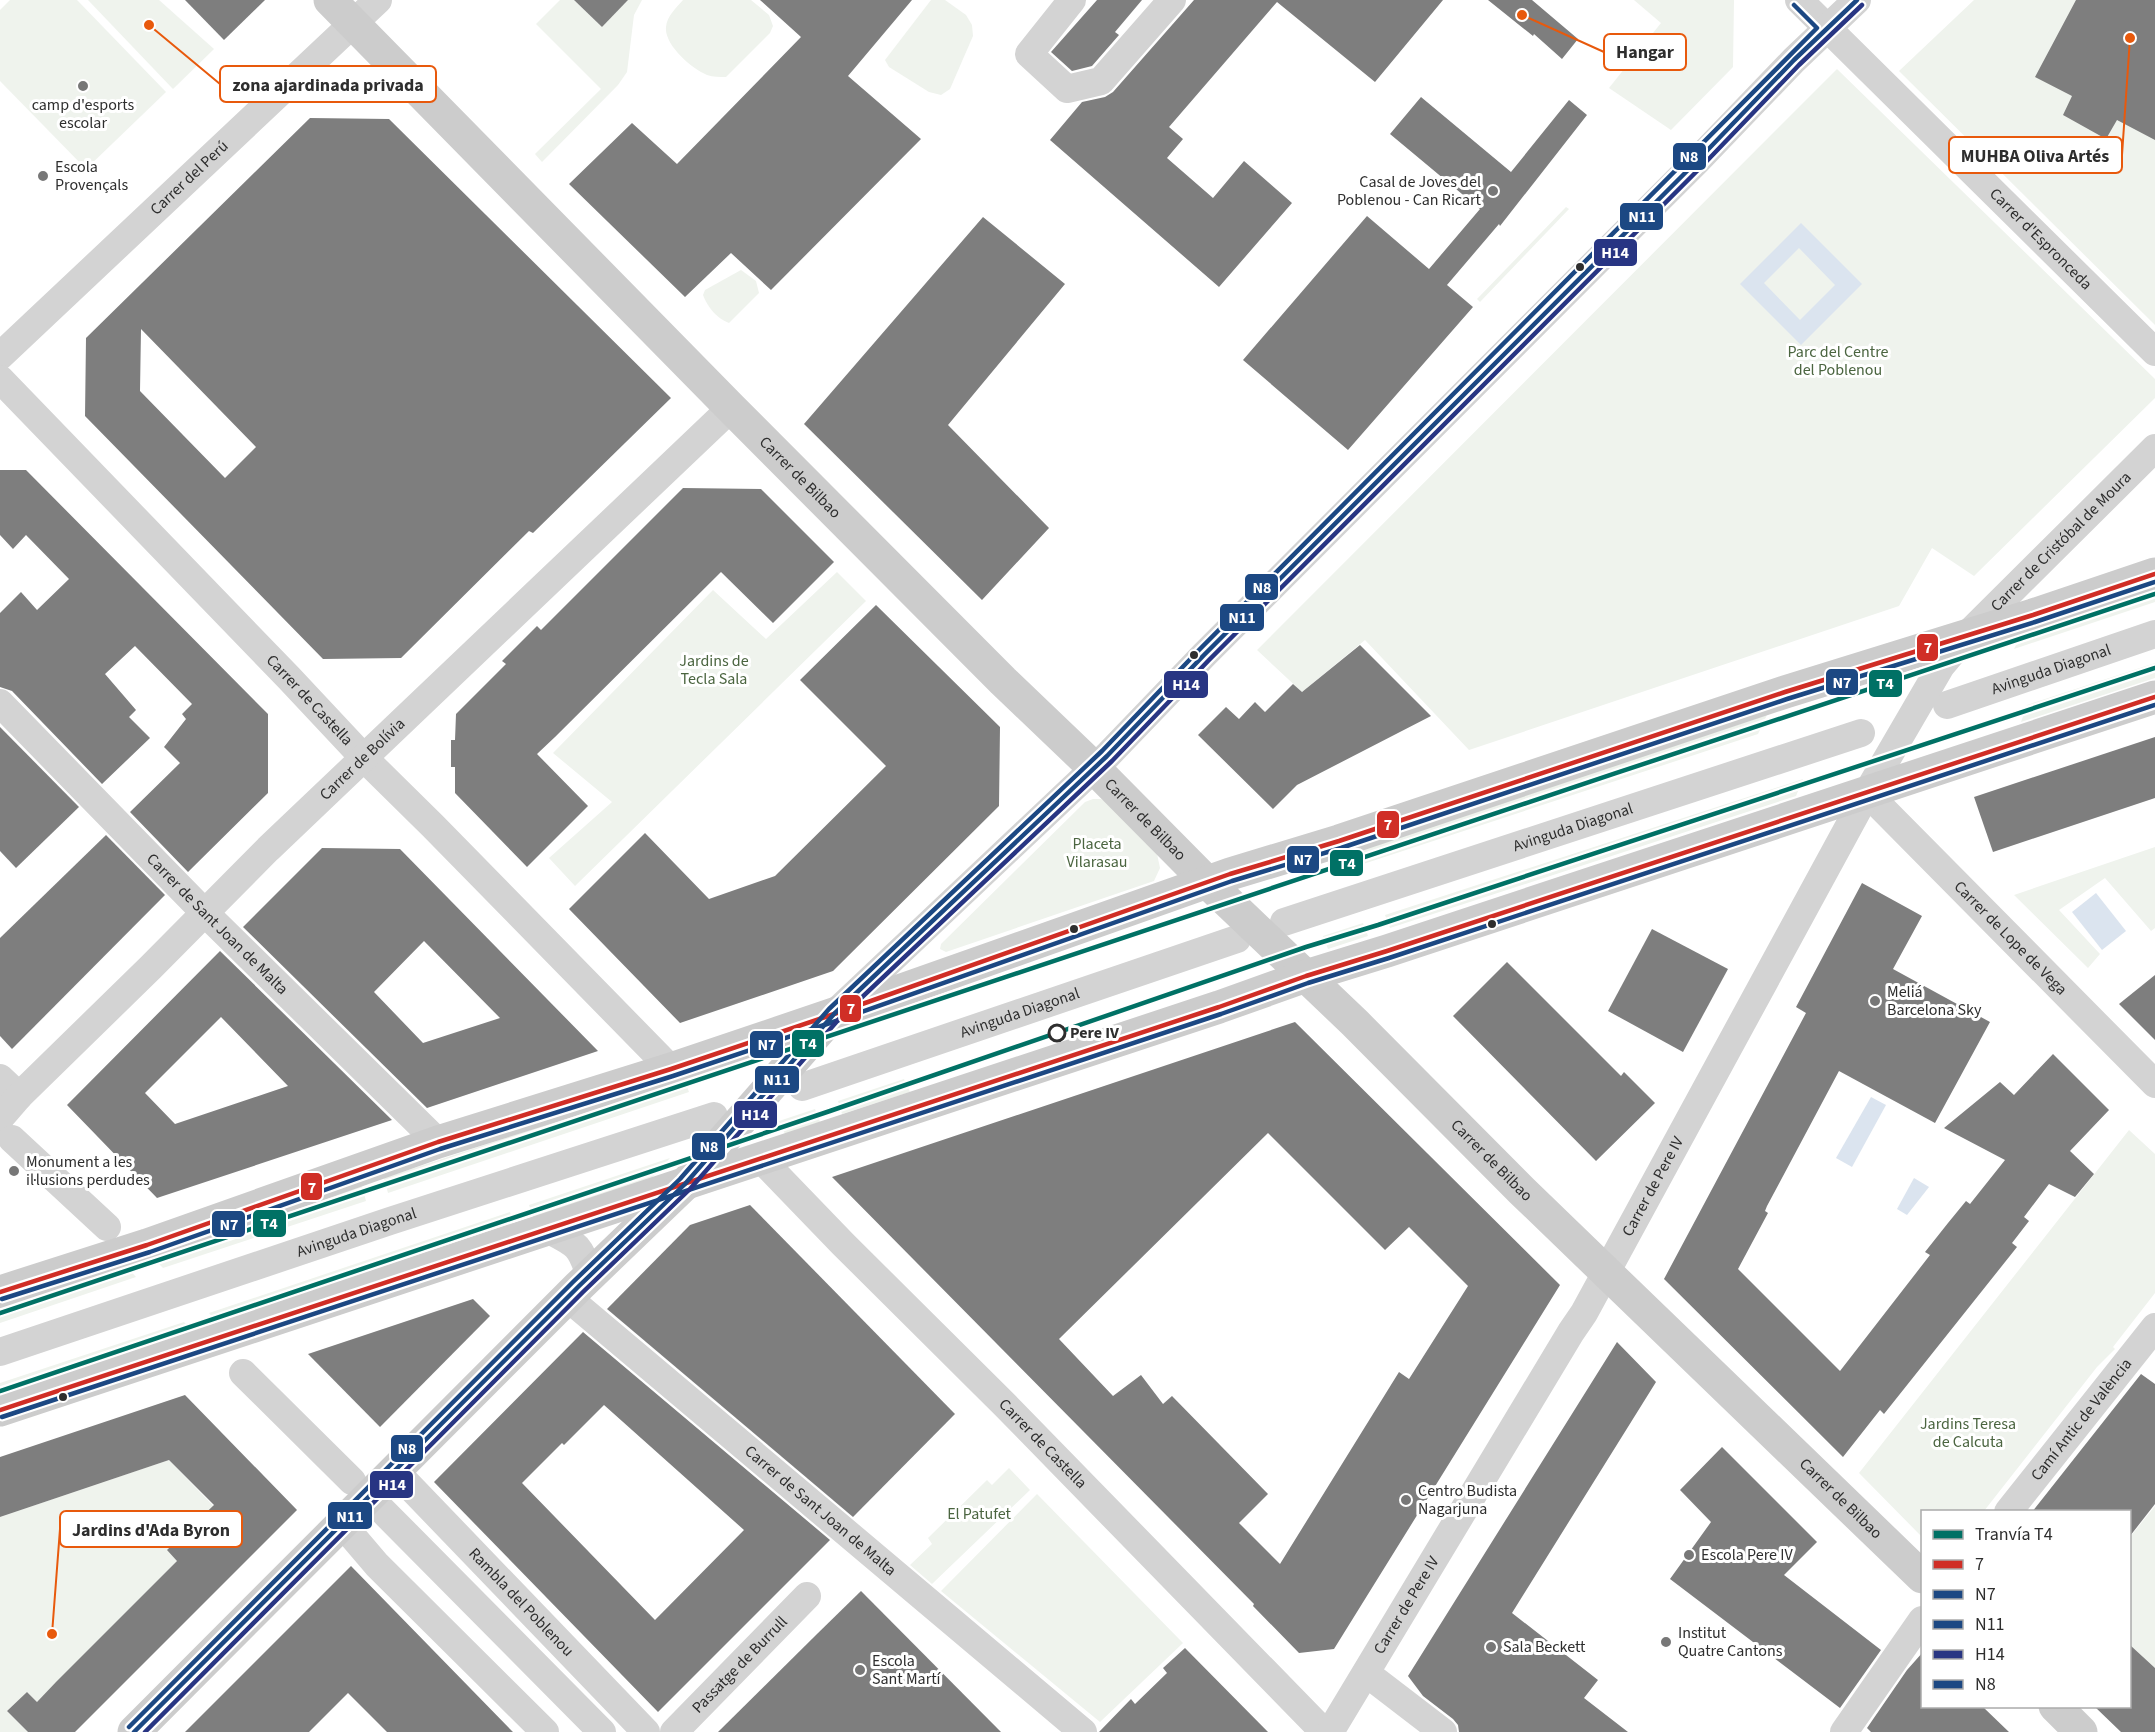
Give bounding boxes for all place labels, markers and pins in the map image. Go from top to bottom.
callout: Hangar [1604,34,1686,70]
callout: zona ajardinada privada [220,66,436,102]
marker: camp d'esports escolar [76,79,90,93]
place label: camp d'esports escolar [32,94,135,134]
callout: MUHBA Oliva Artés [1949,137,2122,173]
place label: Escola Provençals [55,156,128,196]
marker: Escola Provençals [36,169,50,183]
place label: Casal de Joves del Poblenou - Can Ricart [1337,171,1482,211]
marker: Casal de Joves del Poblenou - Can Ricart [1486,184,1500,198]
unlabelled marker [1574,261,1586,273]
unlabelled marker [1188,649,1200,661]
unlabelled marker [1486,918,1498,930]
unlabelled marker [1068,923,1080,935]
place label: Meliá Barcelona Sky [1887,981,1982,1021]
marker: Meliá Barcelona Sky [1868,994,1882,1008]
place label: Pere IV [1070,1022,1120,1044]
marker: Pere IV [1048,1024,1066,1042]
place label: Monument a les il·lusions perdudes [26,1151,150,1191]
marker: Monument a les il·lusions perdudes [7,1164,21,1178]
unlabelled marker [57,1391,69,1403]
place label: Centro Budista Nagarjuna [1418,1480,1517,1520]
marker: Centro Budista Nagarjuna [1399,1493,1413,1507]
callout: Jardins d'Ada Byron [60,1511,242,1547]
place label: Escola Pere IV [1701,1544,1793,1566]
marker: Escola Pere IV [1682,1548,1696,1562]
place label: Institut Quatre Cantons [1678,1622,1783,1662]
marker: Institut Quatre Cantons [1659,1635,1673,1649]
place label: Sala Beckett [1503,1636,1586,1658]
marker: Sala Beckett [1484,1640,1498,1654]
place label: Escola Sant Martí [872,1650,942,1690]
marker: Escola Sant Martí [853,1663,867,1677]

